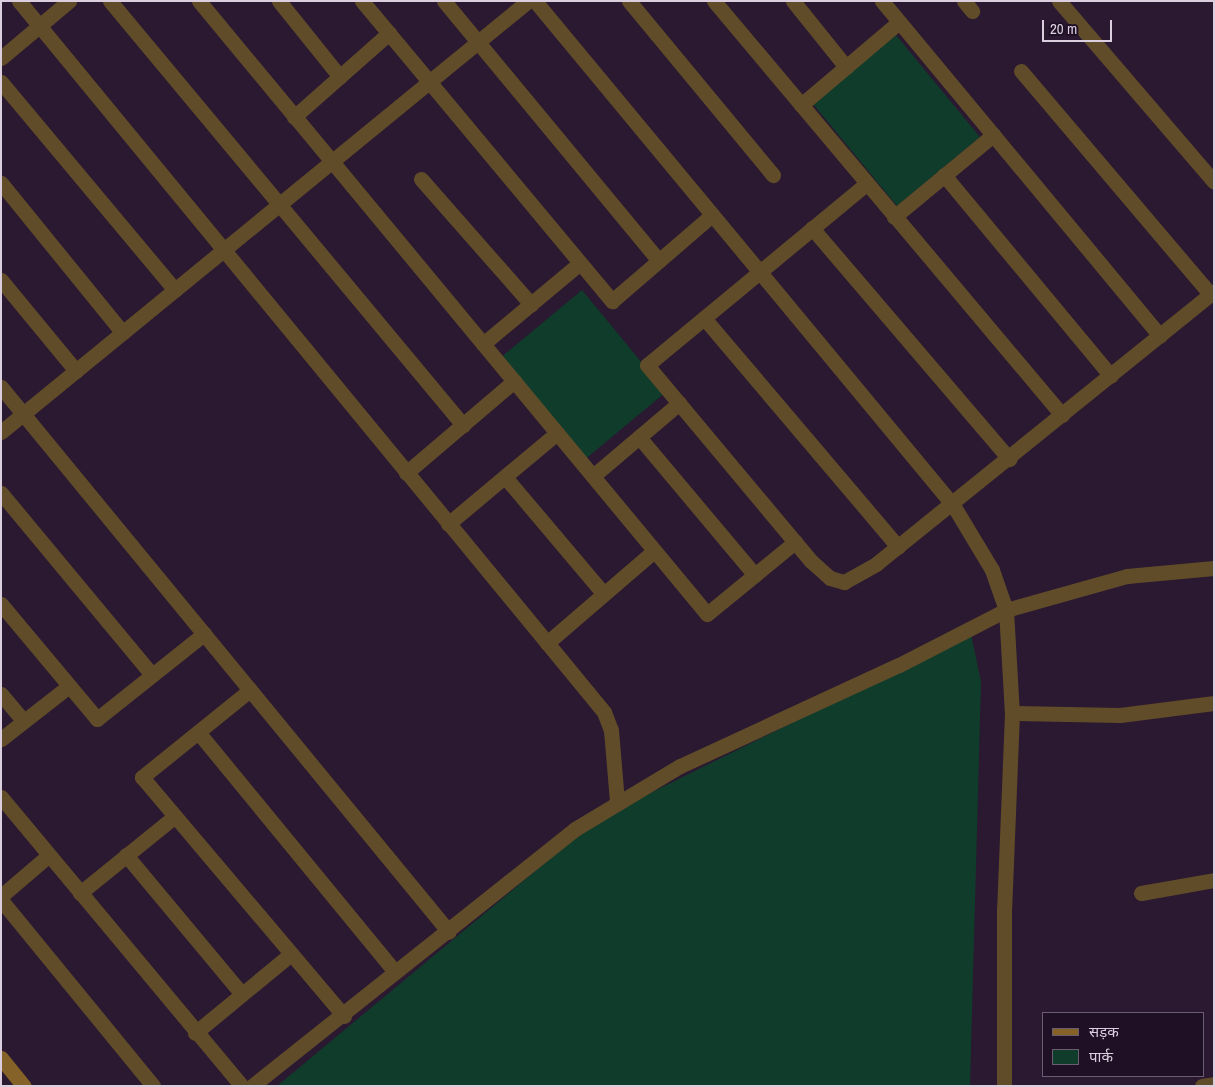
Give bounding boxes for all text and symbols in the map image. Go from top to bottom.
scale bar [1045,10,1115,42]
text: 20 m [1050,18,1077,39]
legend [1042,1012,1205,1077]
text: सड़क [1089,1021,1119,1042]
text: पार्क [1089,1046,1113,1067]

